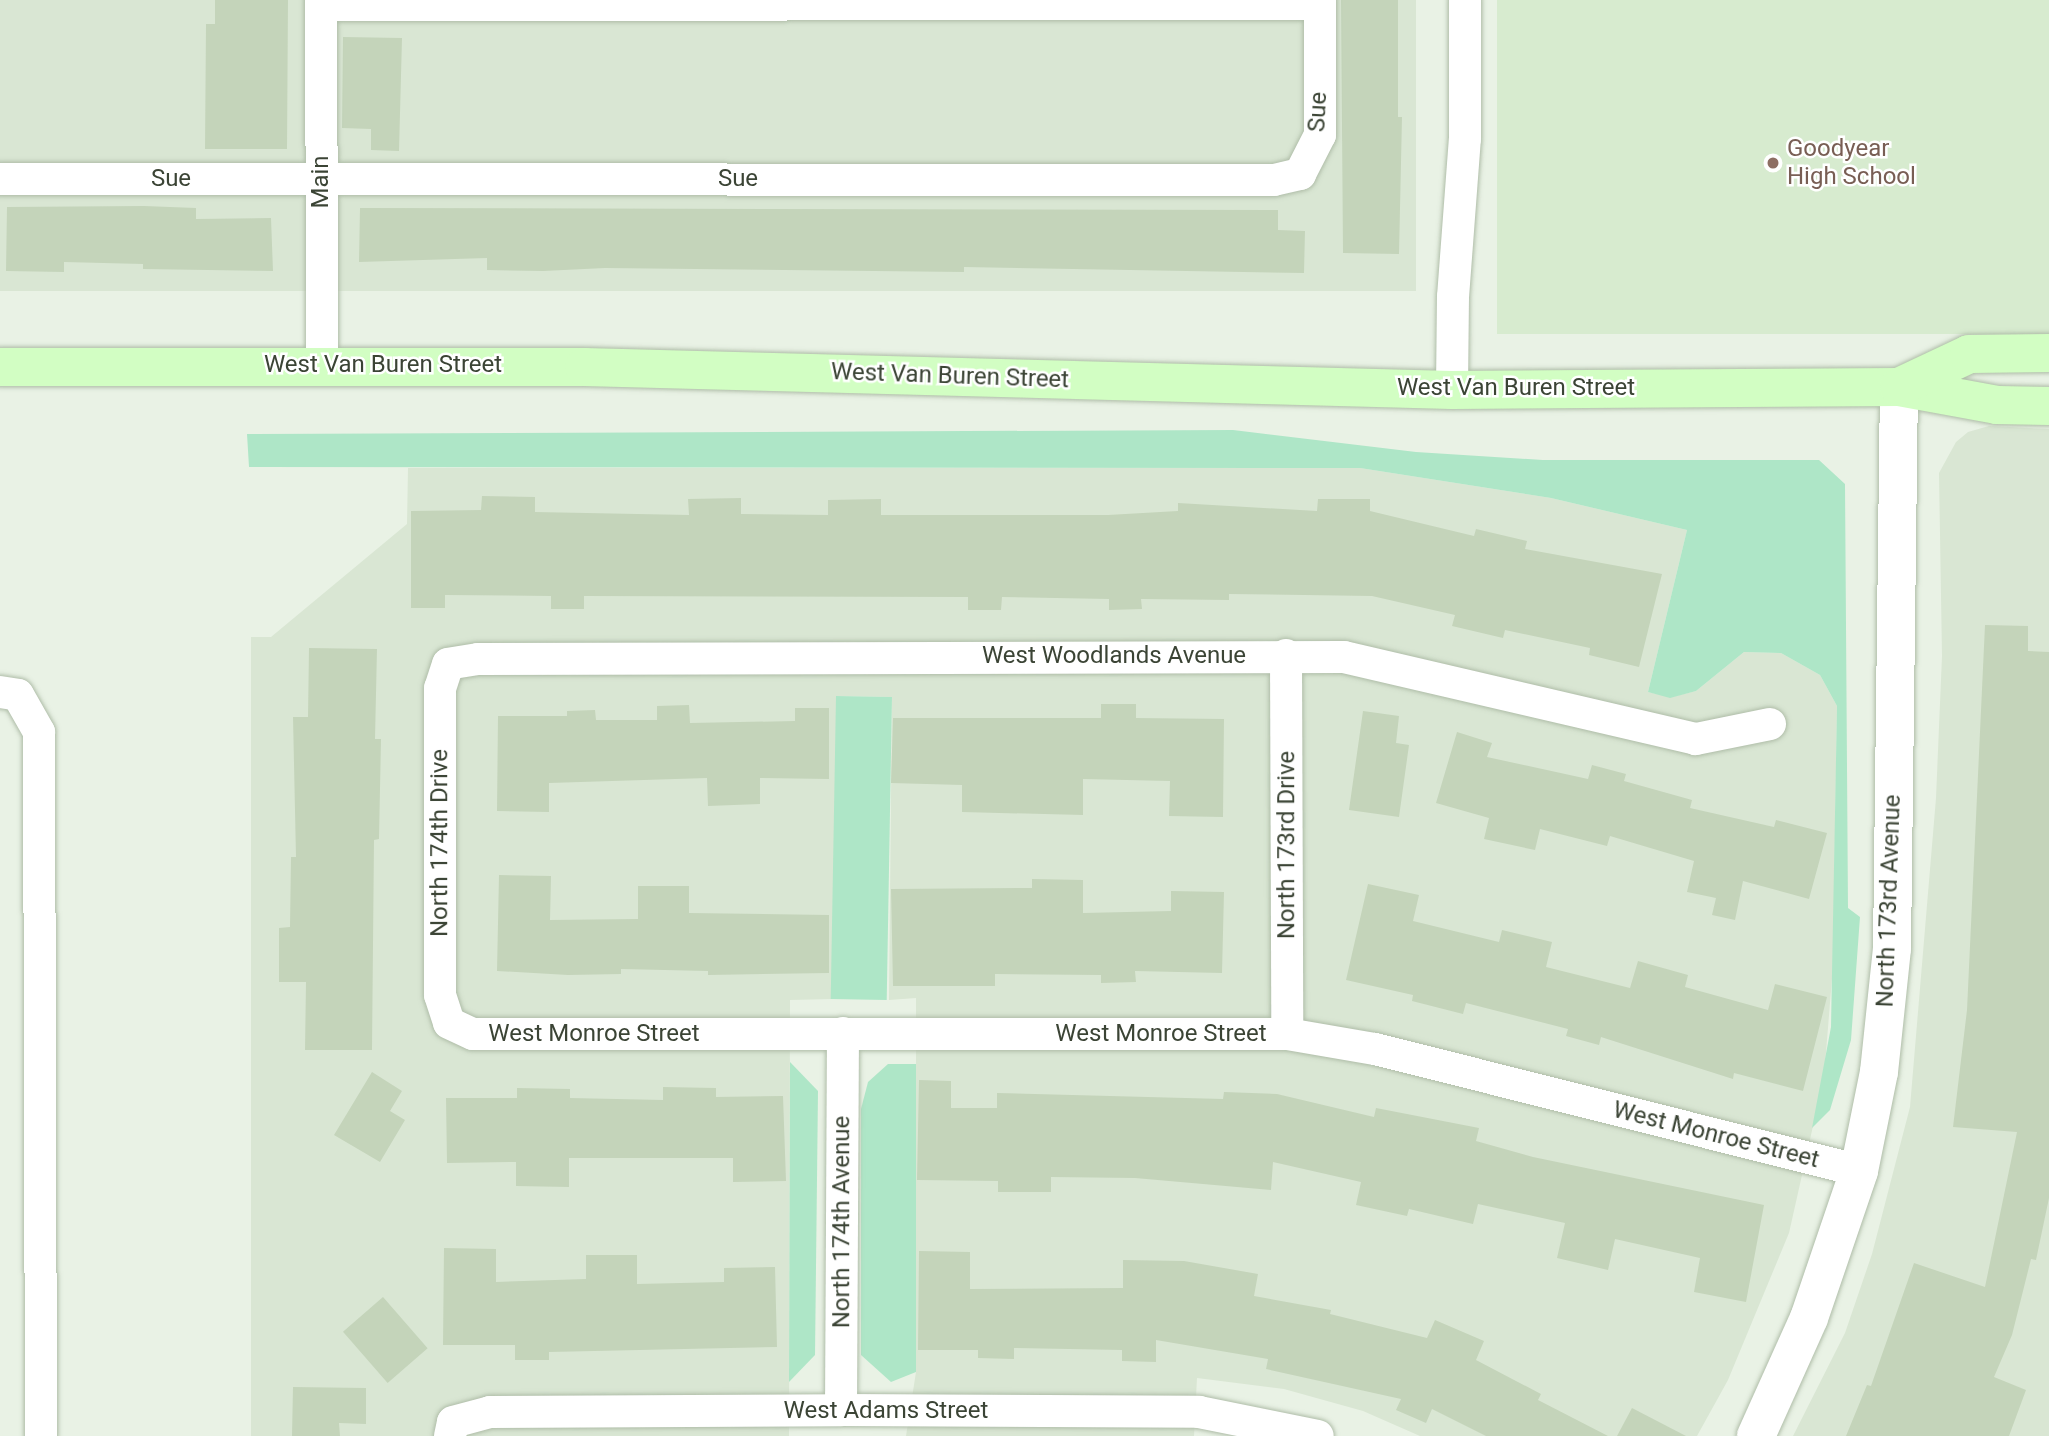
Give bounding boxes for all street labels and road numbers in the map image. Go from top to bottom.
street label: Sue [1303,91,1333,133]
street label: Main [307,155,335,209]
street label: Sue [151,165,191,193]
street label: Sue [718,165,758,193]
street label: West Van Buren Street [264,351,502,379]
street label: West Van Buren Street [830,357,1070,395]
street label: West Van Buren Street [1397,374,1635,402]
street label: West Woodlands Avenue [982,642,1246,670]
street label: North 174th Drive [426,749,454,937]
street label: North 173rd Drive [1273,751,1301,939]
street label: North 173rd Avenue [1871,794,1907,1008]
street label: West Monroe Street [488,1020,700,1048]
street label: West Monroe Street [1055,1020,1267,1048]
street label: West Monroe Street [1610,1095,1822,1175]
street label: North 174th Avenue [828,1116,856,1328]
street label: West Adams Street [784,1397,988,1425]

